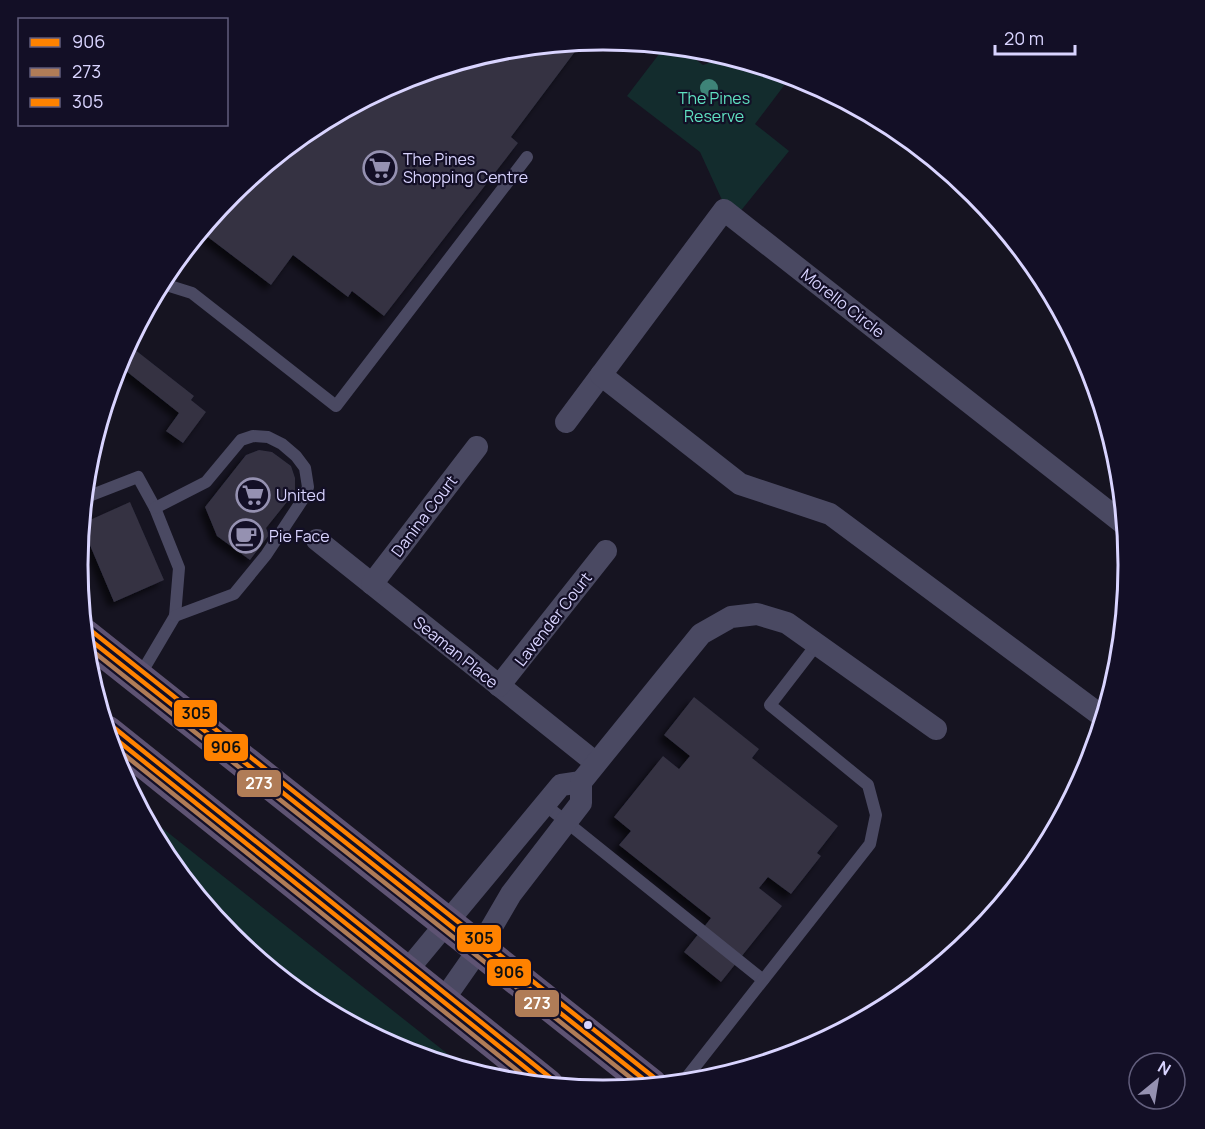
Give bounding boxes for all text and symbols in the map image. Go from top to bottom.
legend [18,18,228,126]
scale bar [995,18,1074,56]
text: 20 m [1004,26,1044,50]
text: 906 [72,29,105,53]
text: 273 [72,59,101,83]
park label: The Pines Reserve [678,87,750,127]
text: 305 [72,89,103,113]
place label: The Pines Shopping Centre [403,148,528,188]
supermarket icon: The Pines Shopping Centre [362,150,398,186]
street label: Morello Circle [797,263,889,343]
street label: Danina Court [386,471,462,561]
supermarket icon: United [235,477,271,513]
place label: United [276,484,325,506]
cafe icon: Pie Face [228,518,264,554]
place label: Pie Face [269,525,330,547]
street label: Lavender Court [509,568,597,670]
street label: Seaman Place [409,611,503,693]
line badge: 305 [173,699,218,728]
text: 305 [181,702,211,724]
line badge: 906 [203,733,249,762]
text: 906 [211,736,241,758]
line badge: 273 [236,769,282,798]
text: 273 [245,772,273,794]
line badge: 305 [456,924,502,953]
text: 305 [464,927,494,949]
line badge: 906 [486,958,532,987]
text: 906 [494,961,524,983]
line badge: 273 [514,989,560,1018]
text: 273 [523,992,551,1014]
unlabelled marker [582,1019,594,1031]
north arrow [1127,1051,1187,1111]
text: N [1154,1056,1175,1080]

